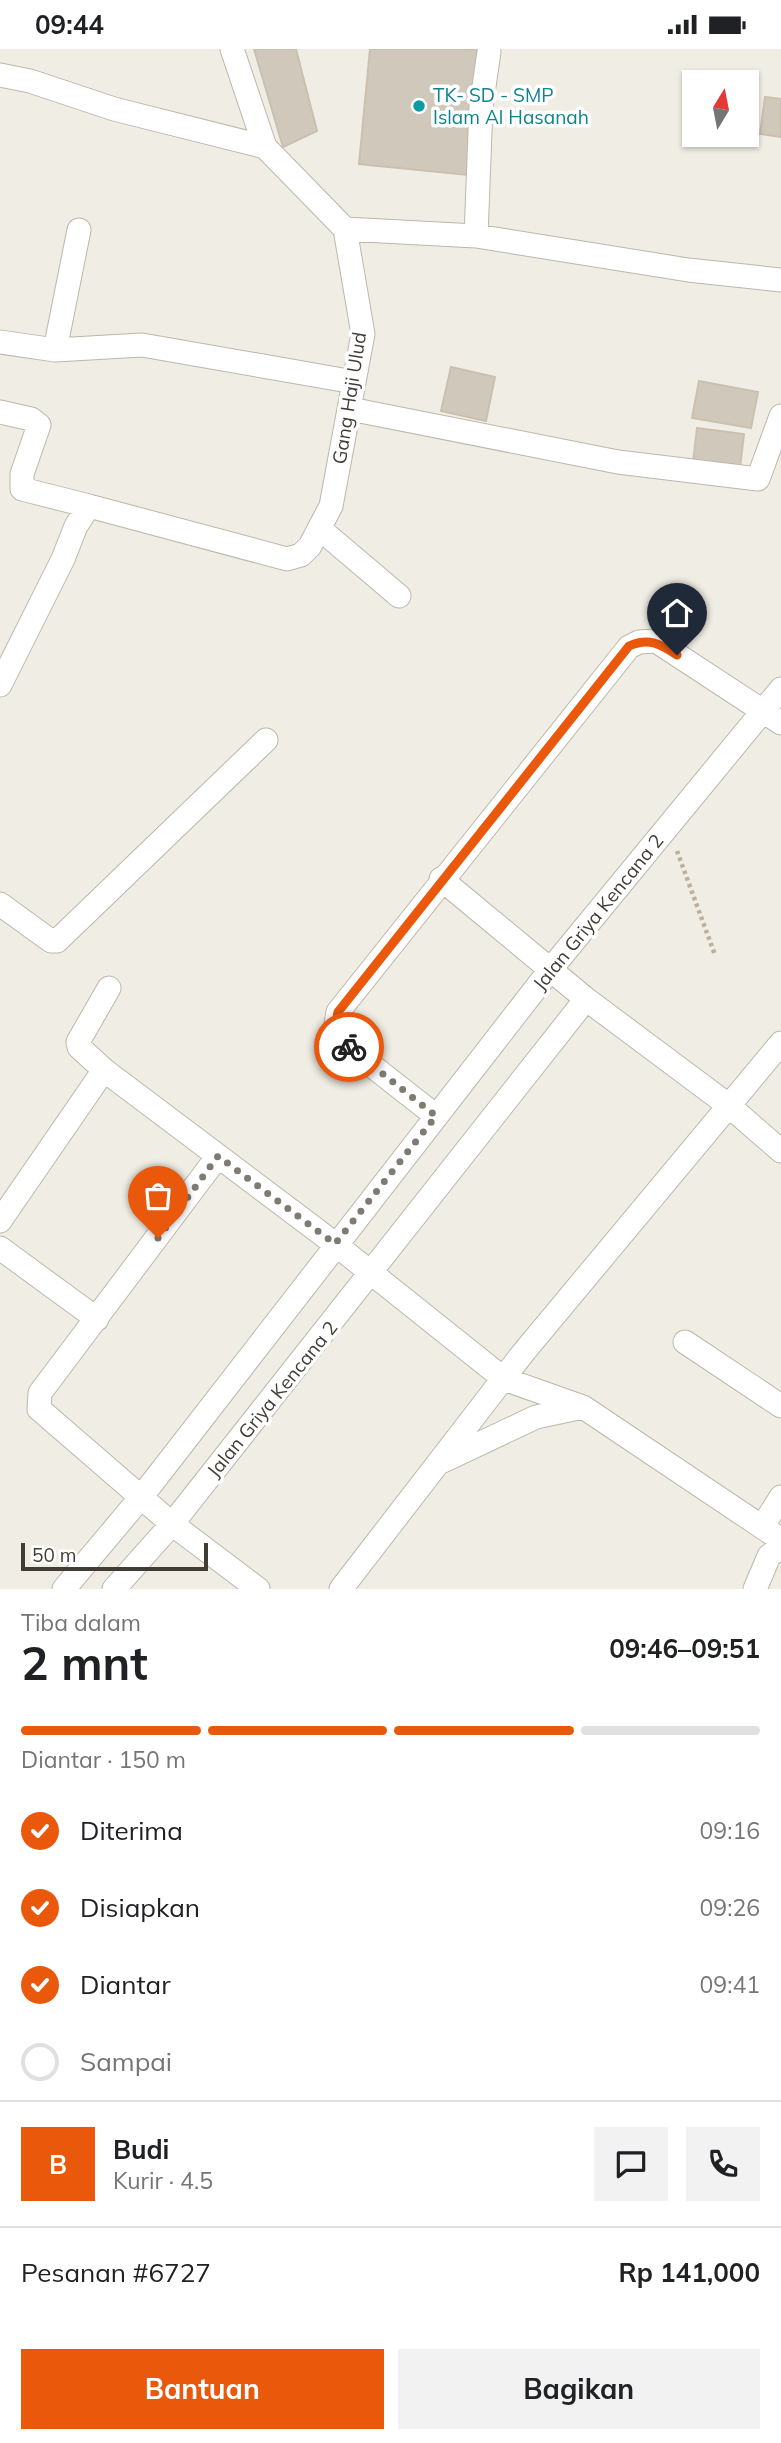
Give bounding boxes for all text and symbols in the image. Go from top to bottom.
text: 09:44 [35,8,104,41]
north arrow [682,70,760,147]
map controls [682,70,759,147]
place label: TK- SD - SMP Islam Al Hasanah [433,83,589,129]
marker: TK- SD - SMP Islam Al Hasanah [411,98,427,114]
street label: Gang Haji Ulud [327,330,371,466]
pin [647,583,707,655]
icon: home [658,594,696,632]
street label: Jalan Griya Kencana 2 [528,829,668,995]
courier [314,1012,384,1082]
icon: bike [330,1028,368,1066]
pin [128,1166,188,1238]
icon: bag [139,1177,177,1215]
street label: Jalan Griya Kencana 2 [202,1316,342,1482]
scale bar [21,1540,208,1572]
text: 50 m [32,1543,76,1567]
text: Tiba dalam [21,1608,141,1637]
text: 09:46–09:51 [609,1632,760,1665]
text: 2 mnt [21,1634,148,1692]
text: Diantar · 150 m [21,1745,186,1774]
icon: check [21,1812,59,1850]
text: Diterima [80,1814,183,1847]
text: 09:16 [700,1816,760,1845]
icon: check [21,1889,59,1927]
text: Disiapkan [80,1891,200,1924]
text: 09:26 [700,1893,760,1922]
icon: check [21,1966,59,2004]
text: Diantar [80,1968,171,2001]
text: 09:41 [700,1970,760,1999]
text: Sampai [80,2045,172,2078]
button: chat [594,2127,668,2201]
button: phone [686,2127,760,2201]
text: Budi [113,2133,169,2166]
text: B [49,2148,67,2181]
text: Kurir · 4.5 [113,2166,213,2195]
text: Pesanan #6727 [21,2256,211,2289]
text: Rp 141,000 [618,2256,760,2289]
button: Bantuan [21,2349,384,2429]
button: Bagikan [398,2349,760,2429]

